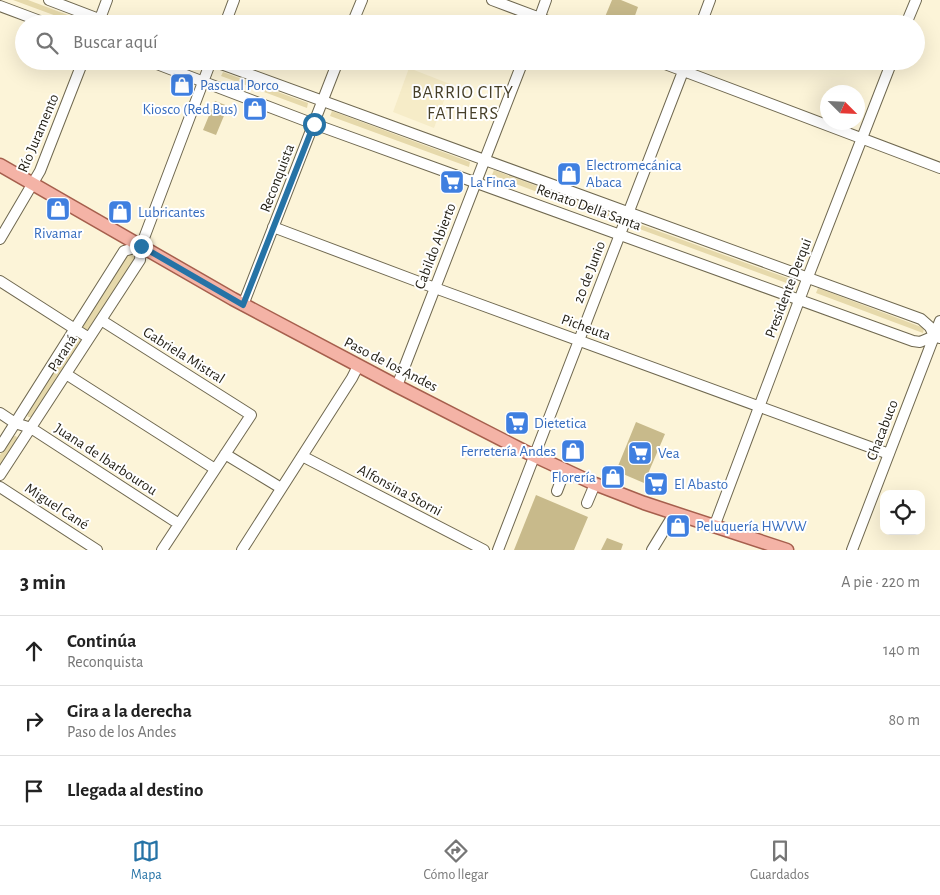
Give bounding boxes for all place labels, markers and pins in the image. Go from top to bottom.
shop icon: Pascual Porco [169,72,195,98]
place label: Pascual Porco [200,78,279,93]
shop icon: Kiosco (Red Bus) [242,96,268,122]
place label: Kiosco (Red Bus) [143,102,238,117]
place label: Electromecánica Abaca [586,158,682,190]
shop icon: Electromecánica Abaca [556,161,582,187]
supermarket icon: La Finca [439,169,465,195]
place label: La Finca [470,175,516,190]
shop icon: Rivamar [45,196,71,222]
shop icon: Lubricantes [107,199,133,225]
place label: Lubricantes [138,205,205,220]
place label: Rivamar [34,226,82,241]
supermarket icon: Dietetica [504,410,530,436]
place label: Dietetica [534,416,587,431]
shop icon: Ferretería Andes [560,438,586,464]
supermarket icon: Vea [627,440,653,466]
place label: Ferretería Andes [461,444,556,459]
place label: Vea [658,446,680,461]
shop icon: Florería [600,464,626,490]
place label: Florería [551,470,596,485]
supermarket icon: El Abasto [643,471,669,497]
place label: El Abasto [674,477,728,492]
shop icon: Peluquería HWVW [665,513,691,539]
place label: Peluquería HWVW [696,519,807,534]

